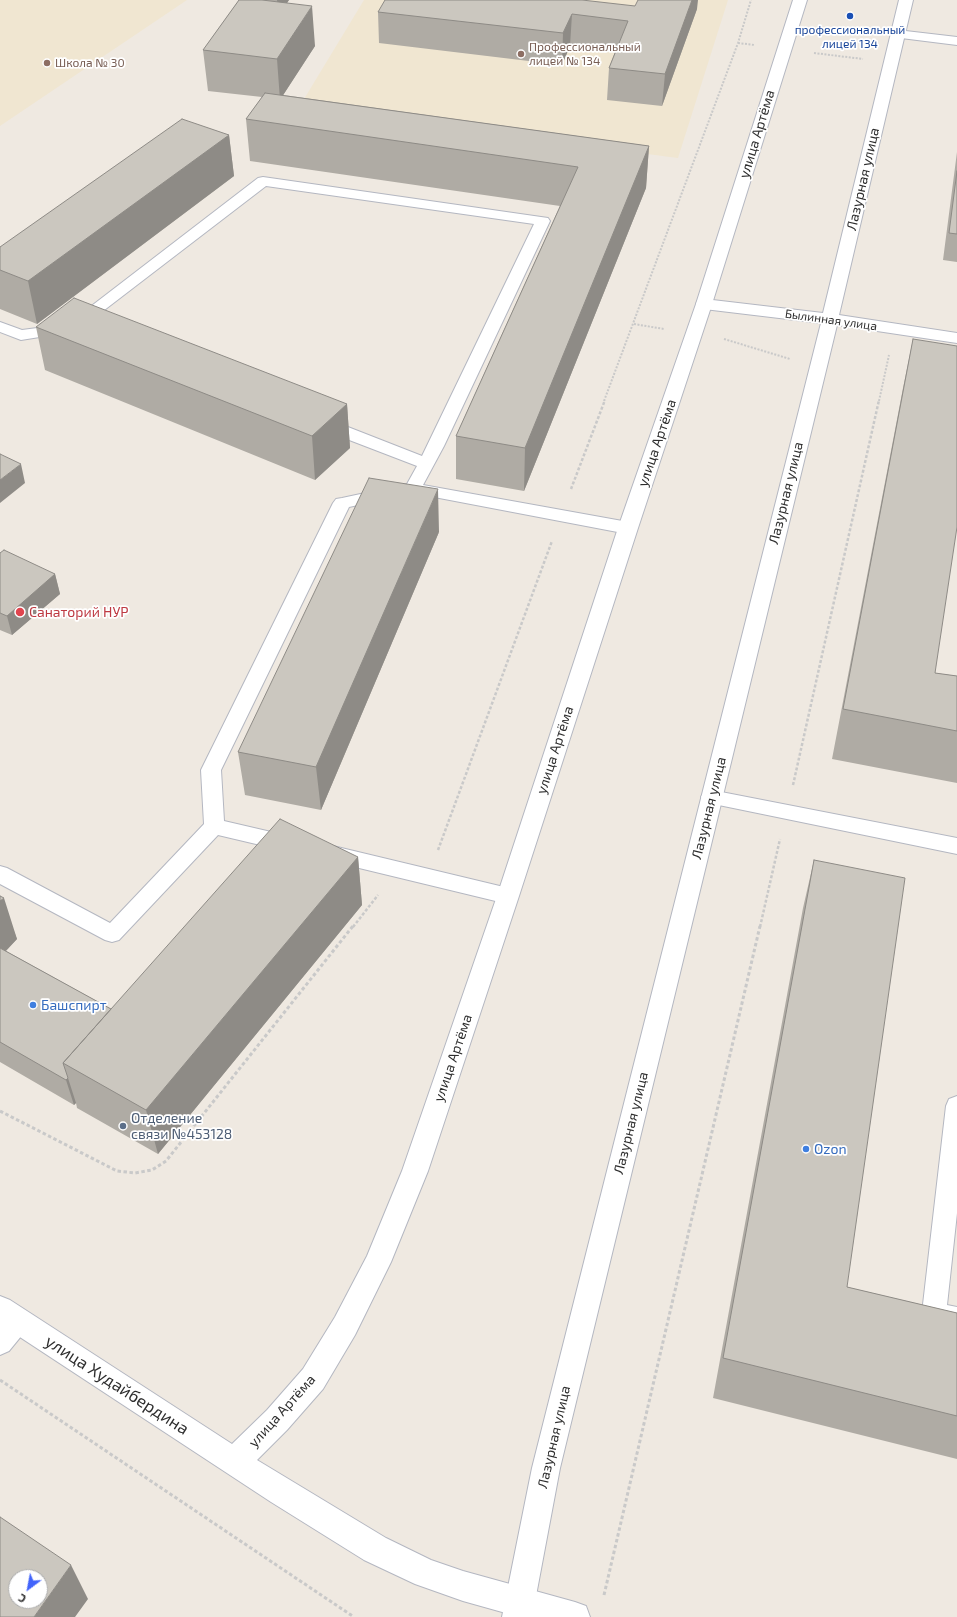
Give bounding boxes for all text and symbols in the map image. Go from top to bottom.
marker: профессиональный лицей 134 [845,11,855,21]
place label: профессиональный лицей 134 [795,23,905,51]
place label: Профессиональный лицей № 134 [529,40,641,68]
marker: Профессиональный лицей № 134 [516,49,526,59]
place label: Школа № 30 [55,56,125,70]
marker: Школа № 30 [42,58,52,68]
street label: улица Артёма [736,88,778,180]
street label: Лазурная улица [843,126,883,232]
street label: Былинная улица [784,306,878,334]
street label: улица Артёма [634,397,680,489]
street label: Лазурная улица [765,440,807,546]
place label: Санаторий НУР [29,604,129,620]
marker: Санаторий НУР [14,606,26,618]
street label: улица Артёма [533,704,577,796]
street label: Лазурная улица [688,755,730,861]
place label: Башспирт [41,997,107,1013]
marker: Башспирт [28,1000,38,1010]
street label: улица Артёма [430,1012,476,1104]
street label: Лазурная улица [610,1070,652,1176]
place label: Отделение связи №453128 [131,1110,232,1142]
marker: Отделение связи №453128 [118,1121,128,1131]
place label: Ozon [814,1141,847,1157]
marker: Ozon [801,1144,811,1154]
street label: улица Худайбердина [41,1331,193,1439]
street label: улица Артёма [245,1371,319,1451]
street label: Лазурная улица [534,1384,574,1490]
north arrow [8,1569,48,1609]
text: С [16,1592,28,1606]

